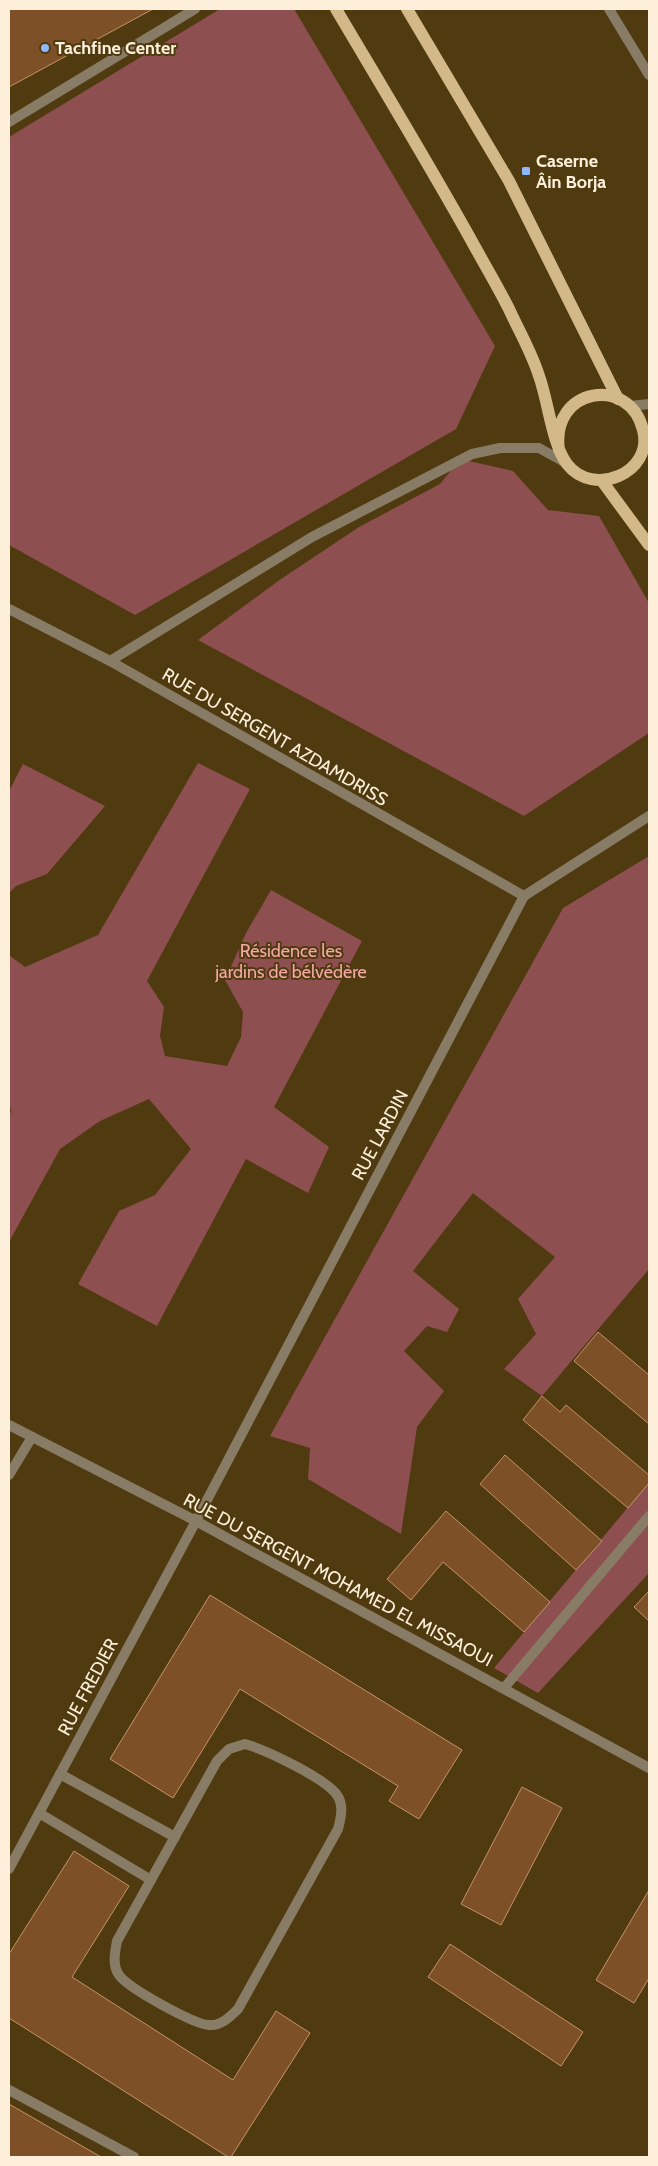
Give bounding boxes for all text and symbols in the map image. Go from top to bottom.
place label: Tachfine Center [55,37,176,59]
marker: Tachfine Center [39,42,51,54]
place label: Caserne Âin Borja [536,150,606,193]
marker: Caserne Âin Borja [520,165,532,177]
street label: RUE DU SERGENT AZDAMDRISS [158,663,392,811]
park label: Résidence les jardins de bélvédère [214,940,367,983]
street label: RUE LARDIN [347,1086,413,1184]
street label: RUE DU SERGENT MOHAMED EL MISSAOUI [180,1489,496,1671]
street label: RUE FREDIER [53,1635,123,1739]

